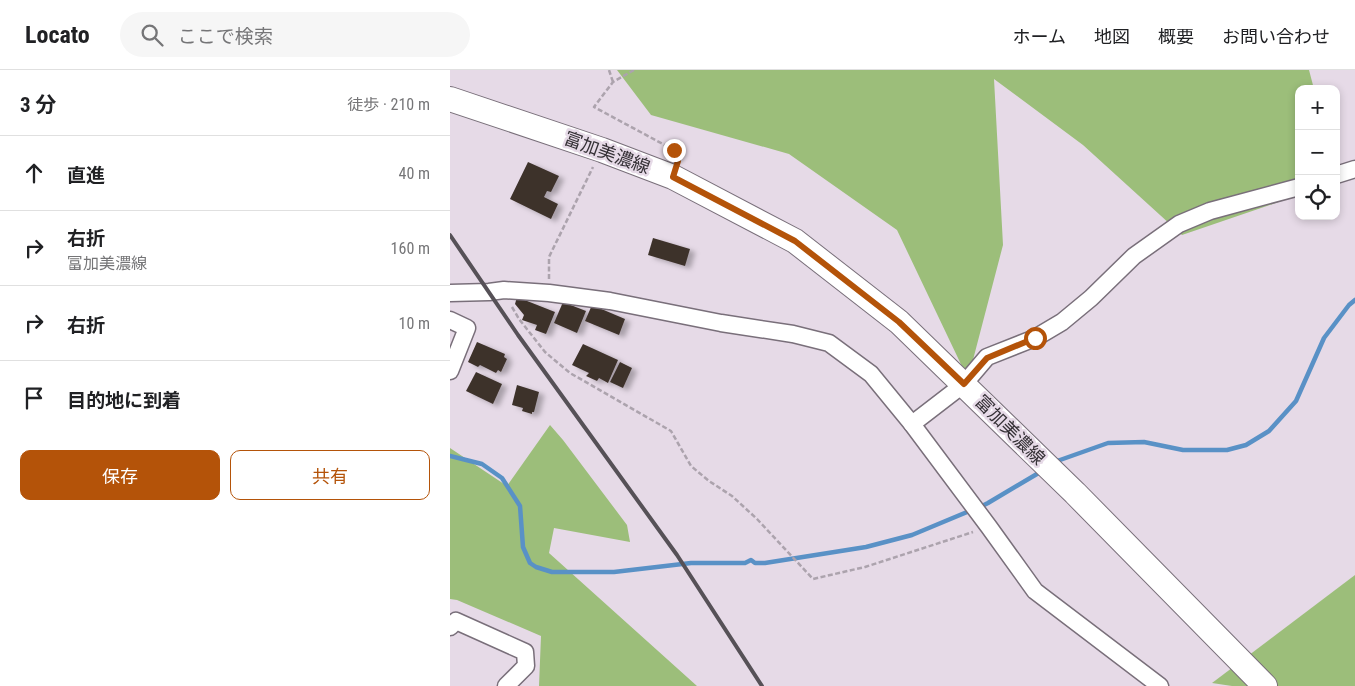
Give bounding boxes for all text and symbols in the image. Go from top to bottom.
search box [120,12,470,57]
text: Locato [25,21,90,49]
icon: search [138,21,166,49]
text: ここで検索 [178,25,273,48]
text: ホーム [1013,26,1066,47]
text: 地図 [1094,26,1130,47]
text: 概要 [1158,26,1194,47]
text: お問い合わせ [1222,26,1330,47]
map controls [1295,85,1340,220]
button: + [1295,85,1340,130]
text: 3 分 [20,93,56,117]
text: 徒歩 · 210 m [347,95,430,114]
street label: 富加美濃線 [561,127,653,178]
button: − [1295,130,1340,175]
route end [663,139,686,162]
icon: ahead [20,159,48,187]
text: 直進 [67,164,105,187]
text: 40 m [398,164,430,183]
button: locate [1295,175,1340,220]
text: 右折 [67,227,105,250]
icon: right [20,234,48,262]
text: 160 m [391,239,430,258]
text: 富加美濃線 [67,254,147,273]
icon: right [20,309,48,337]
text: 右折 [67,314,105,337]
text: 10 m [398,314,430,333]
route start [1024,327,1047,350]
icon: arrive [20,384,48,412]
text: 目的地に到着 [67,389,181,412]
street label: 富加美濃線 [971,390,1050,469]
button: 保存 [20,450,220,500]
button: 共有 [230,450,430,500]

